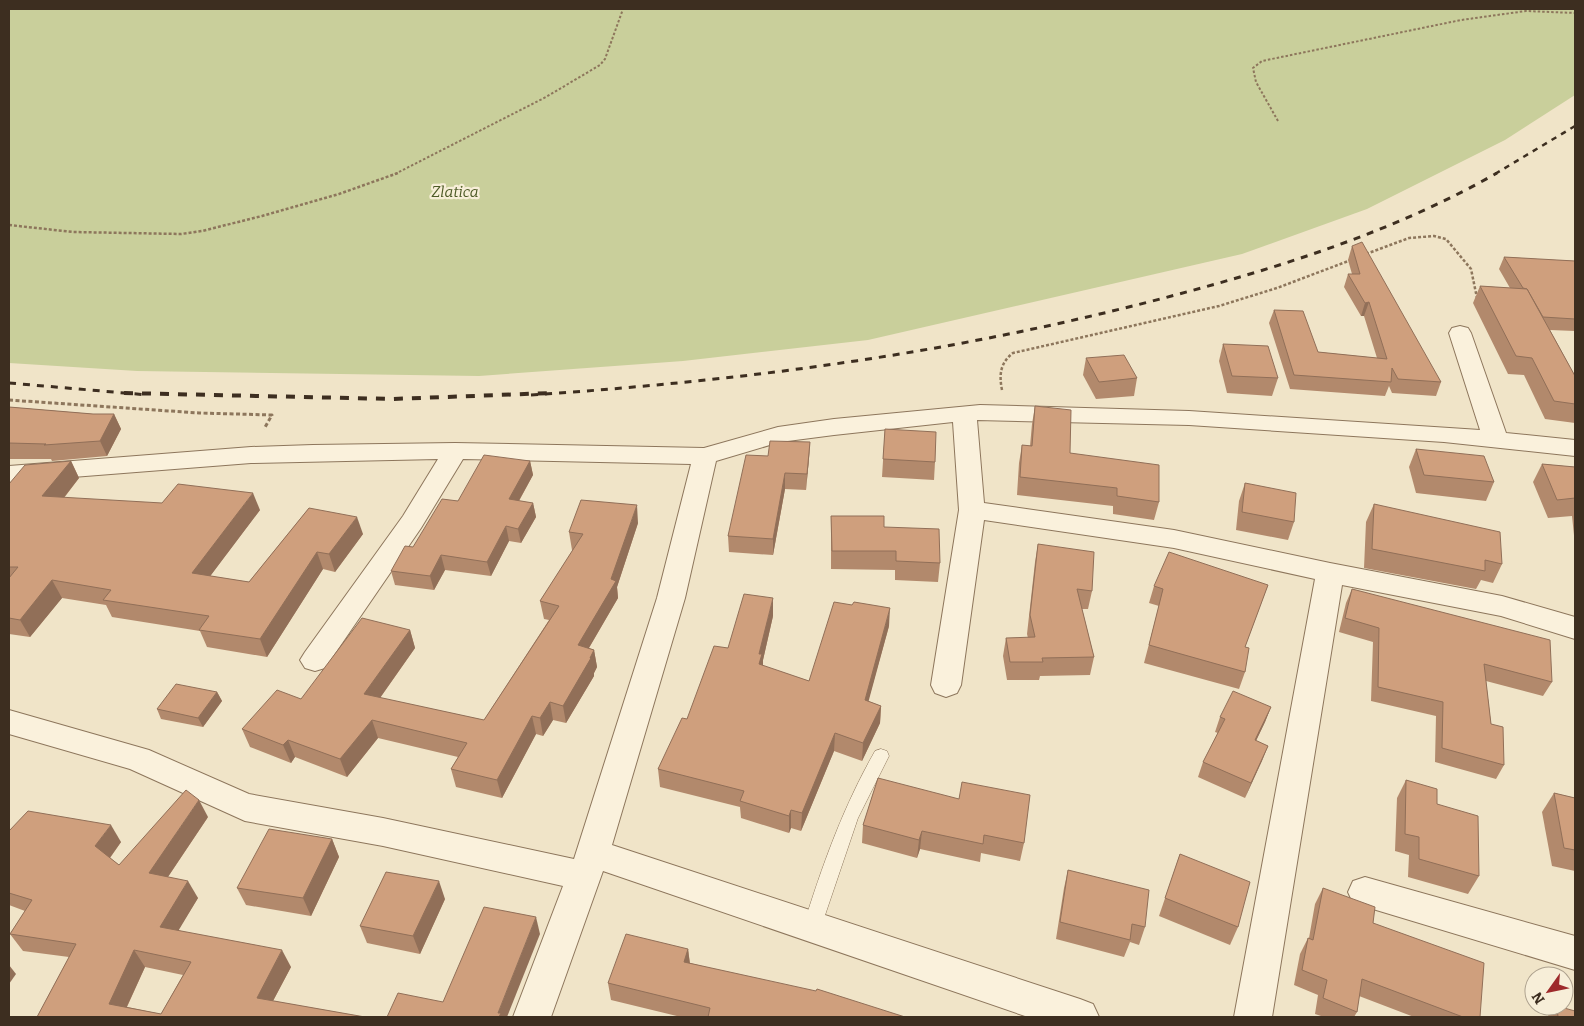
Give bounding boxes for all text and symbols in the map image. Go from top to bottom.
park label: Zlatica [431,183,479,201]
north arrow [1524,966,1574,1016]
text: N [1528,988,1549,1007]

